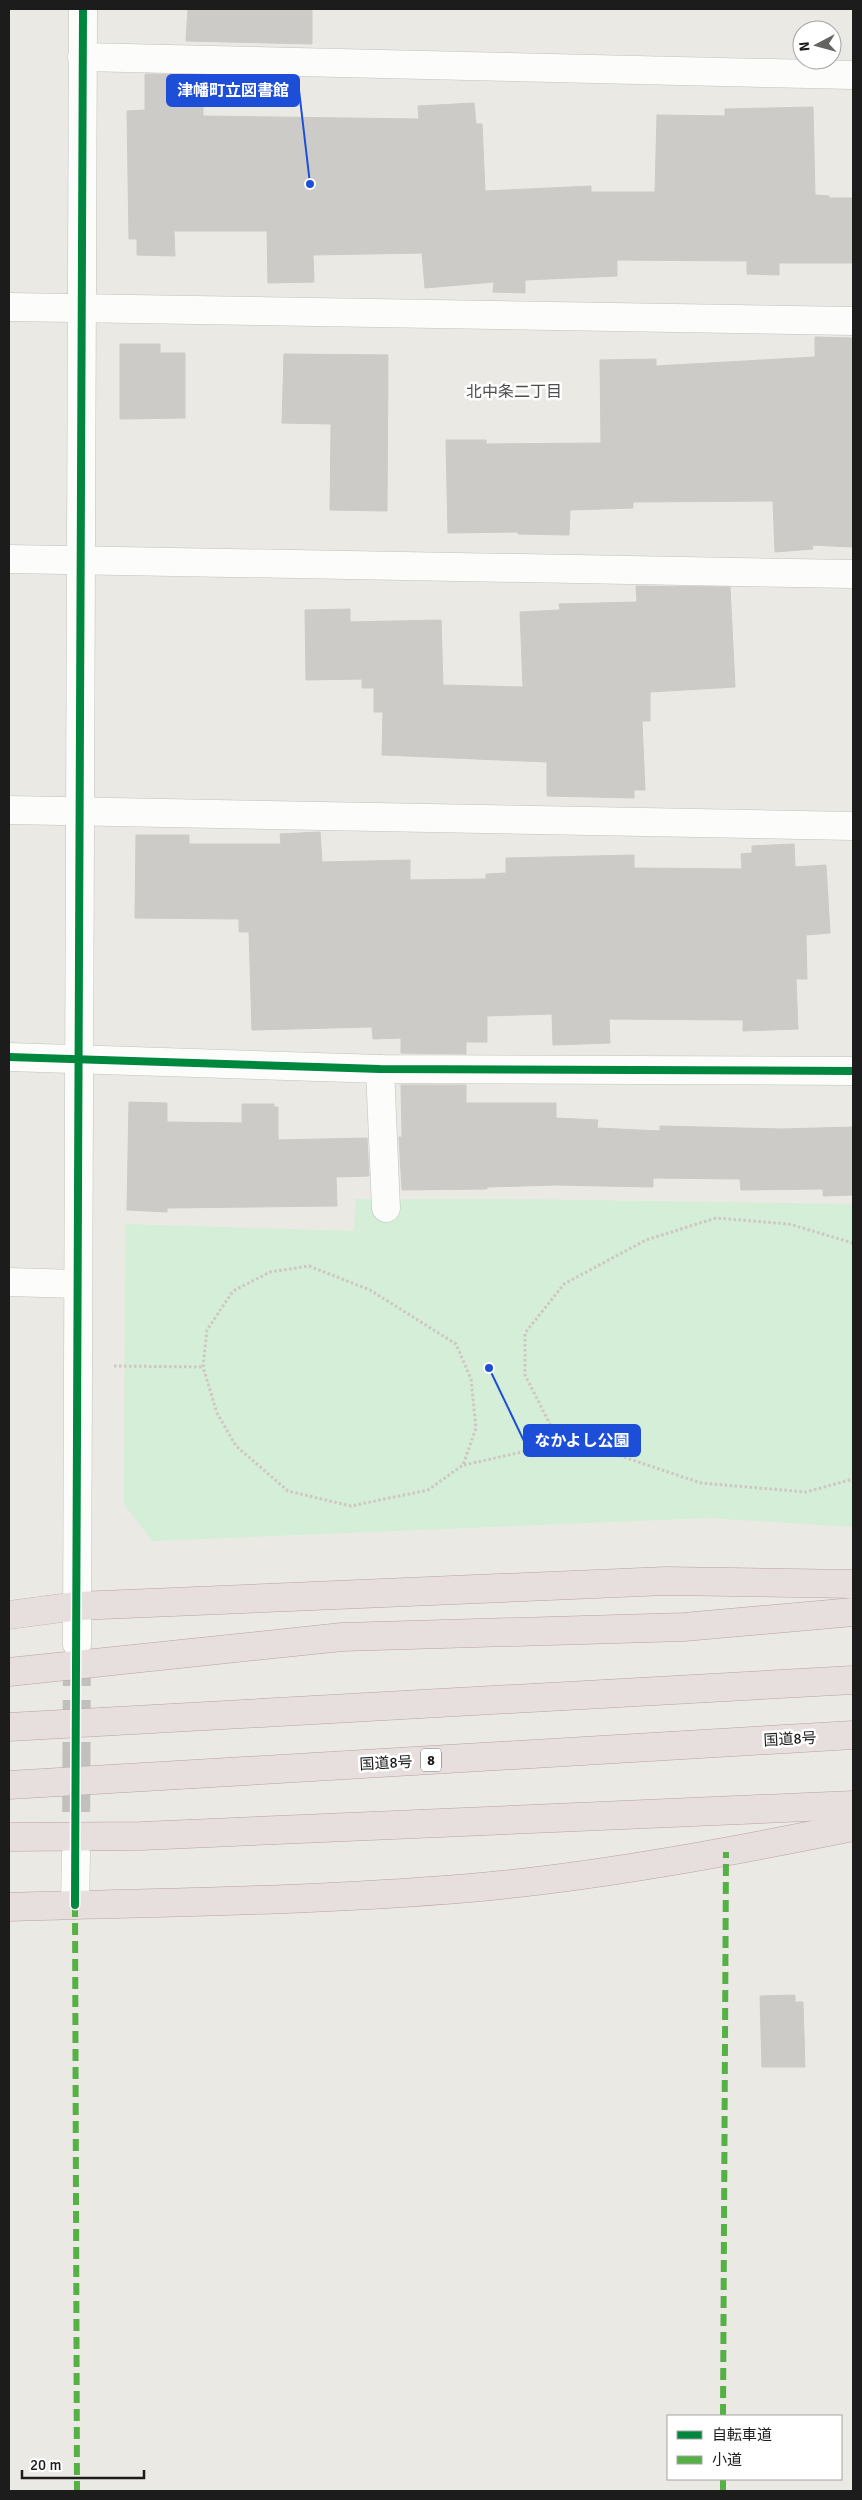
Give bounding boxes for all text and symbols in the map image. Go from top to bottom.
north arrow [792,20,842,70]
text: N [796,41,814,52]
callout: 津幡町立図書館 [167,75,299,106]
text: 津幡町立図書館 [177,81,289,101]
district label: 北中条二丁目 [466,382,562,402]
callout: なかよし公園 [524,1425,640,1456]
text: なかよし公園 [534,1431,630,1451]
street label: 国道8号 [763,1729,817,1749]
road number: 8 [421,1748,441,1772]
street label: 国道8号 [359,1753,413,1773]
legend [667,2415,842,2480]
text: 自転車道 [712,2426,772,2444]
scale bar [22,2448,145,2480]
text: 小道 [712,2451,742,2469]
text: 20 m [30,2456,61,2474]

